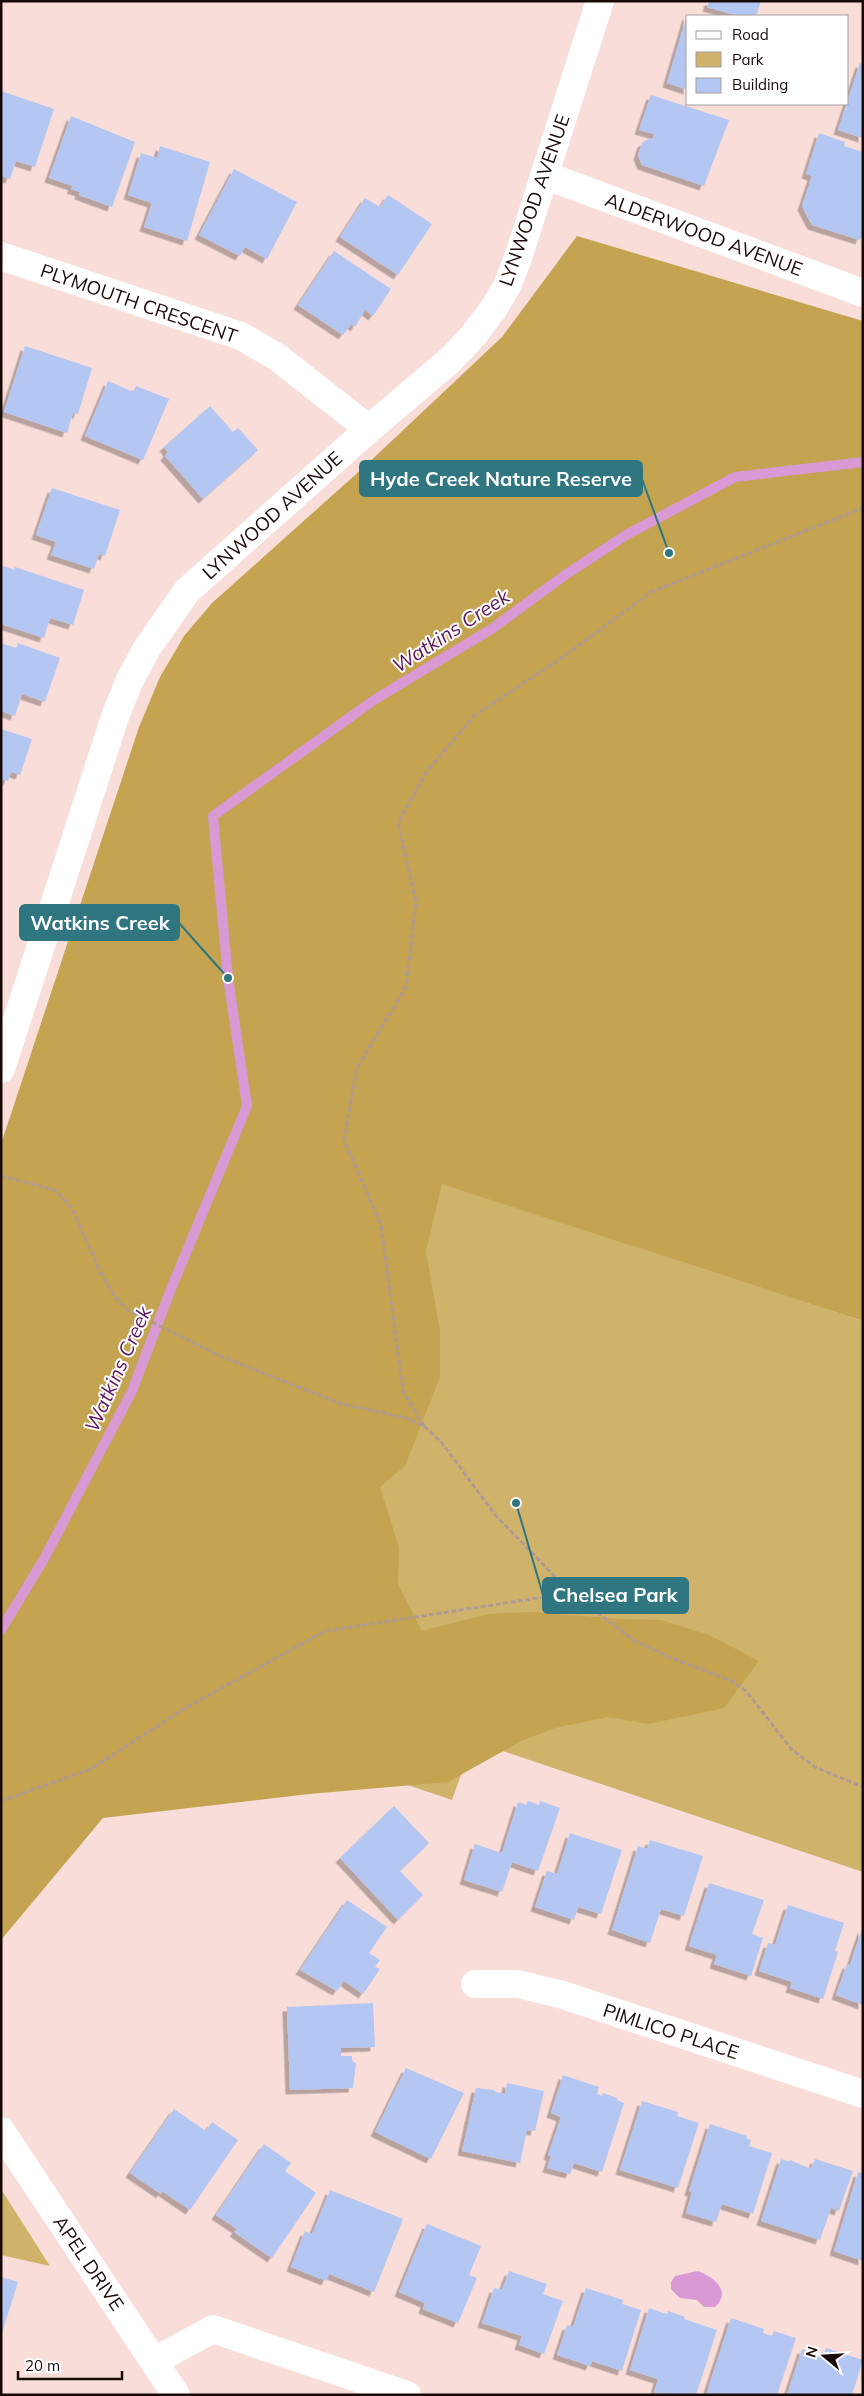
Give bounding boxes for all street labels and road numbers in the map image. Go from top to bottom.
street label: LYNWOOD AVENUE [493,111,575,289]
street label: ALDERWOOD AVENUE [602,187,806,281]
street label: PLYMOUTH CRESCENT [37,258,241,348]
street label: LYNWOOD AVENUE [197,446,347,584]
street label: PIMLICO PLACE [600,1998,742,2064]
street label: APEL DRIVE [48,2211,130,2315]

